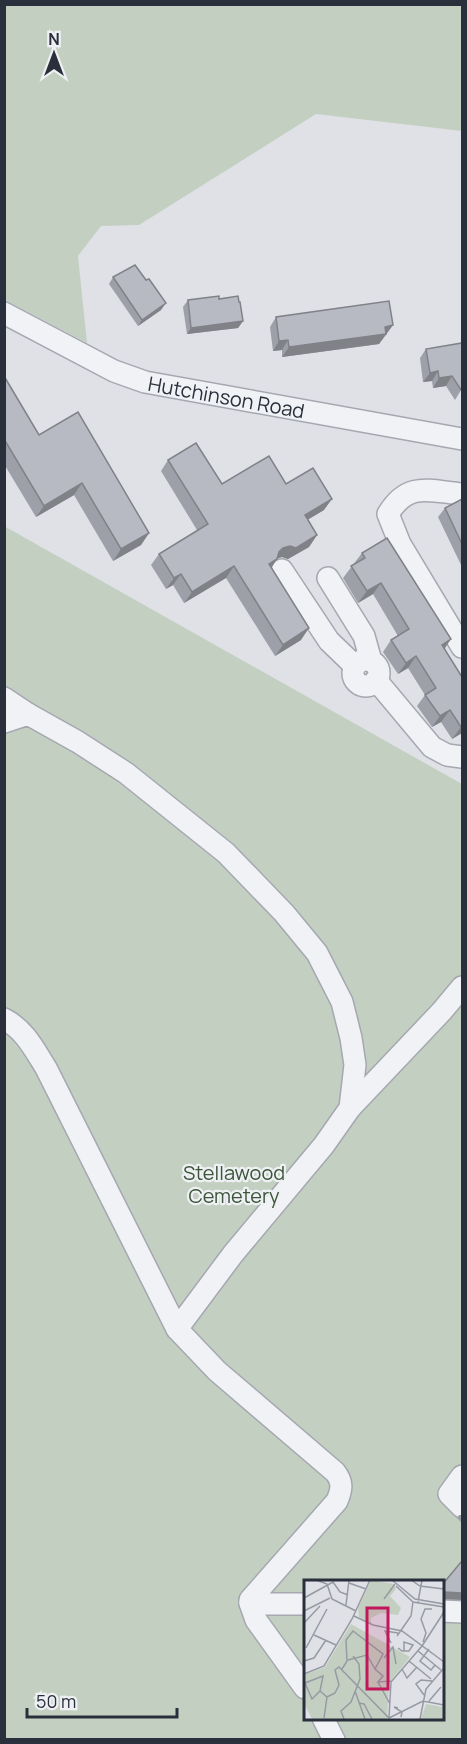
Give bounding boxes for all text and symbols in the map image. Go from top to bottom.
north arrow [24,24,84,84]
text: N [48,28,60,50]
street label: Hutchinson Road [146,369,307,424]
park label: Stellawood Cemetery [183,1159,285,1209]
inset map [304,1580,443,1720]
scale bar [27,1681,177,1719]
text: 50 m [36,1689,76,1713]

